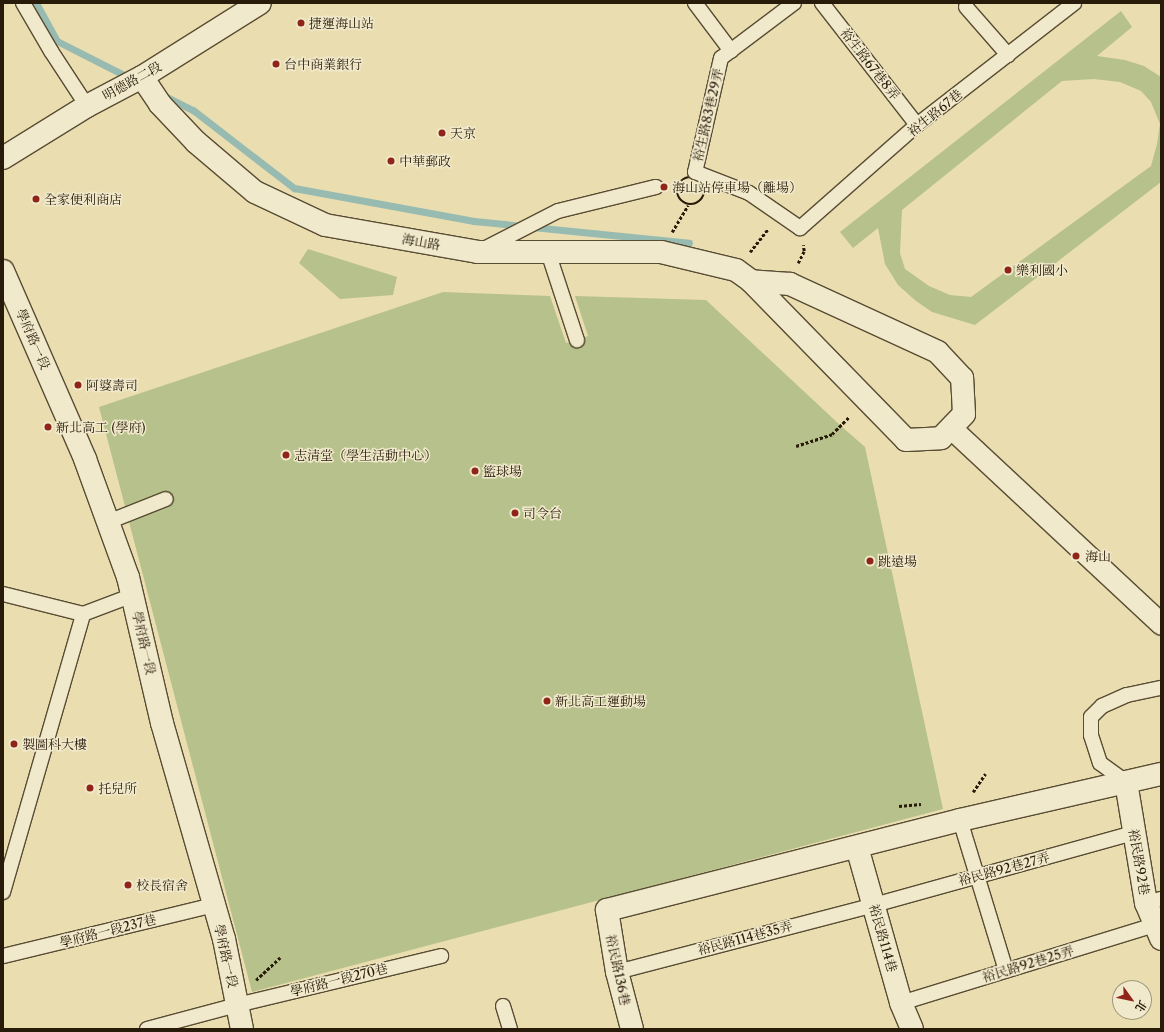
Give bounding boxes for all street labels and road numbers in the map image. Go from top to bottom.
street label: 裕生路67巷8弄 [837,25,903,103]
street label: 明德路二段 [100,58,164,104]
street label: 裕生路83巷29弄 [690,67,726,163]
street label: 裕生路67巷 [905,86,965,140]
street label: 海山路 [400,231,442,253]
street label: 學府路一段 [13,306,53,372]
street label: 學府路一段 [129,610,159,676]
street label: 裕民路92巷 [1125,828,1153,896]
street label: 裕民路92巷27弄 [957,849,1051,889]
street label: 裕民路114巷 [866,902,900,974]
street label: 學府路一段237巷 [58,911,158,951]
street label: 裕民路114巷35弄 [696,918,794,958]
street label: 學府路一段 [211,923,241,989]
street label: 裕民路136巷 [603,933,633,1007]
street label: 裕民路92巷25弄 [980,943,1076,985]
street label: 學府路一段270巷 [289,960,389,1000]

